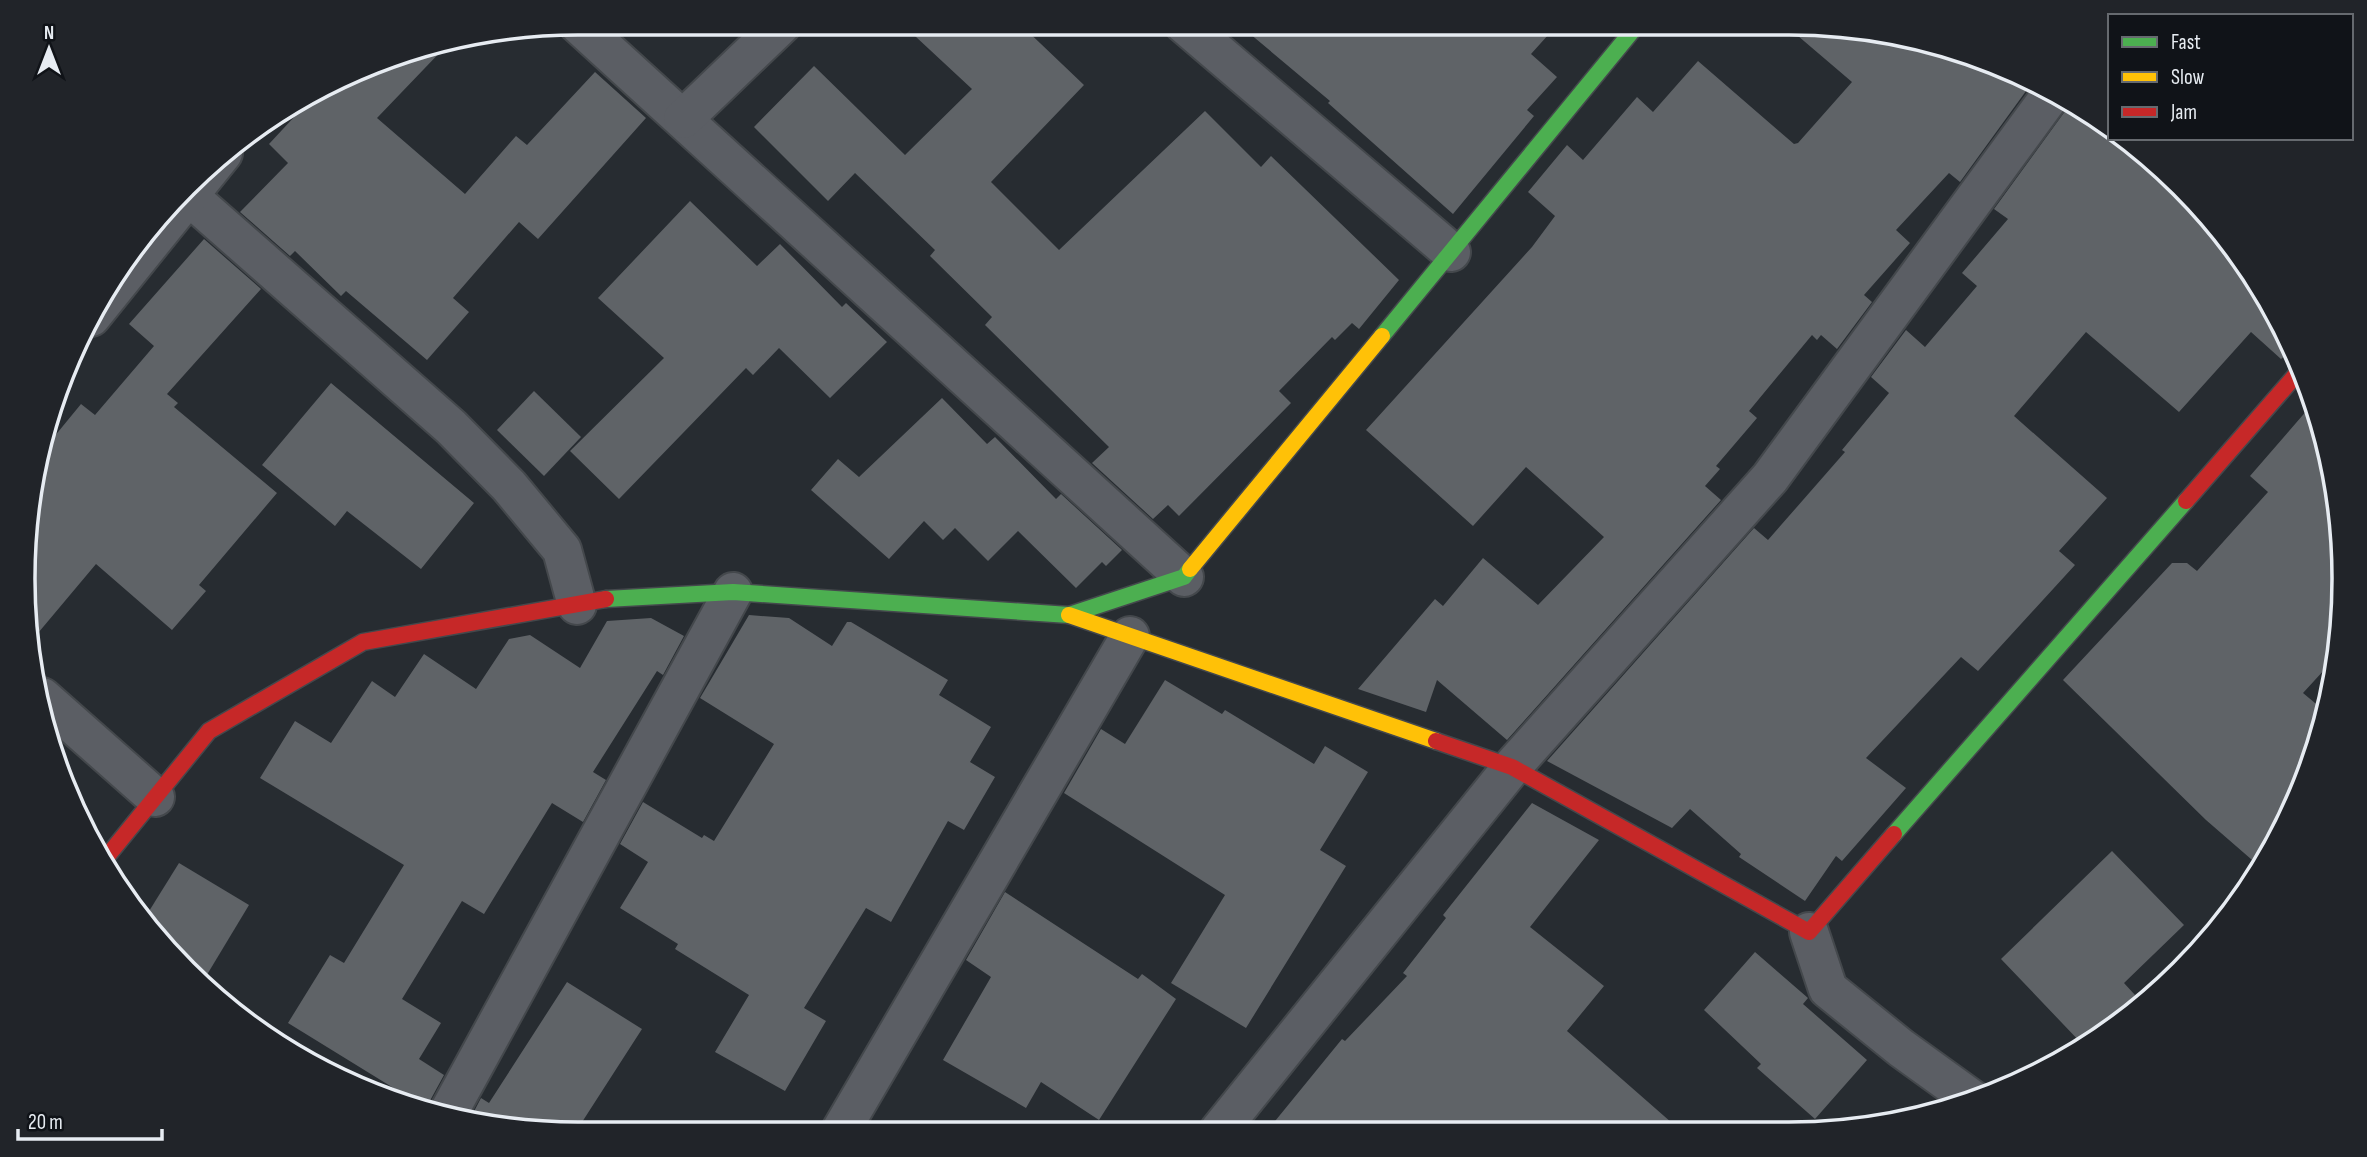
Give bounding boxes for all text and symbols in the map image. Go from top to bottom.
north arrow [14,14,84,84]
legend [2108,14,2353,140]
text: N [44,22,54,45]
text: Fast [2171,30,2201,55]
text: Slow [2171,65,2205,90]
text: Jam [2170,100,2197,125]
scale bar [18,1098,161,1142]
text: 20 m [28,1110,63,1135]

